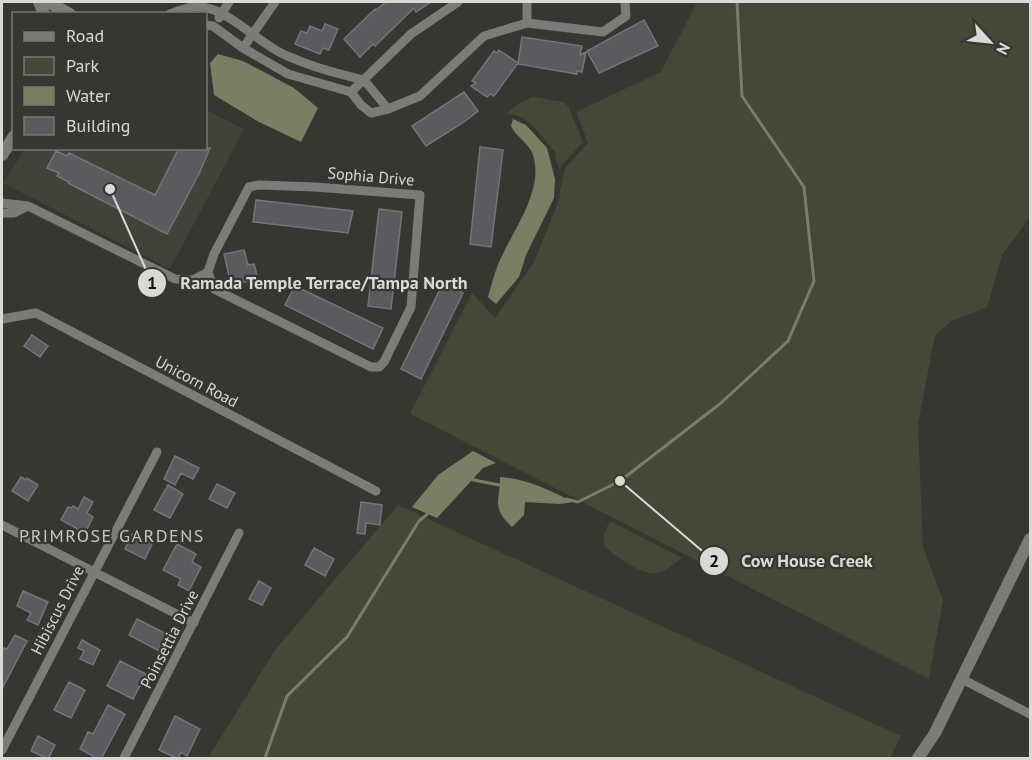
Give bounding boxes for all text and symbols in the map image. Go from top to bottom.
legend [12,12,207,150]
north arrow [960,12,1020,72]
text: Road [66,24,104,47]
text: N [992,40,1015,58]
text: Park [66,54,99,77]
text: Water [66,84,110,107]
text: Building [66,114,130,137]
street label: Sophia Drive [327,162,415,190]
callout: Ramada Temple Terrace/Tampa North [137,265,480,301]
text: 1 [147,271,157,294]
text: Ramada Temple Terrace/Tampa North [180,271,468,294]
street label: Unicorn Road [152,351,242,411]
district label: PRIMROSE GARDENS [19,524,205,547]
callout: Cow House Creek [699,543,885,579]
text: 2 [709,549,719,572]
text: Cow House Creek [741,549,873,572]
street label: Hibiscus Drive [26,562,88,658]
street label: Poinsettia Drive [136,586,202,692]

